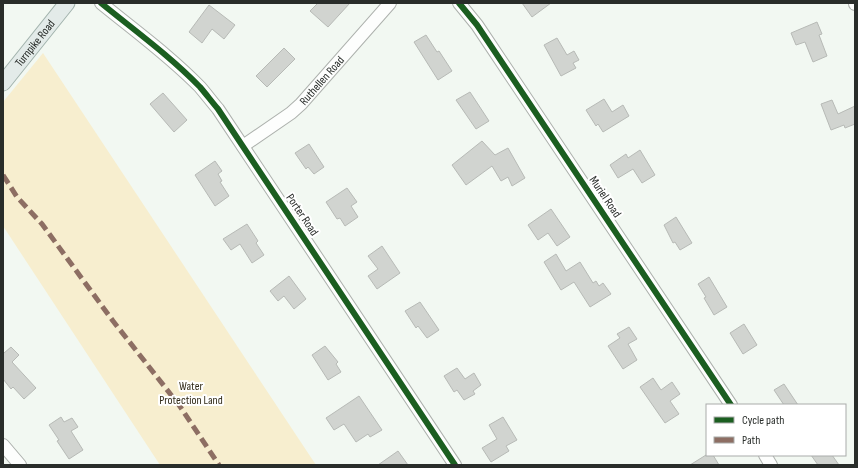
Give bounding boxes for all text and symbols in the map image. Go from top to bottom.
street label: Turnpike Road [12,17,58,70]
street label: Ruthellen Road [296,53,347,108]
street label: Muriel Road [586,173,624,221]
street label: Porter Road [283,191,321,239]
park label: Water Protection Land [159,379,223,408]
legend [706,404,846,456]
text: Cycle path [742,413,784,428]
text: Path [742,433,760,448]

